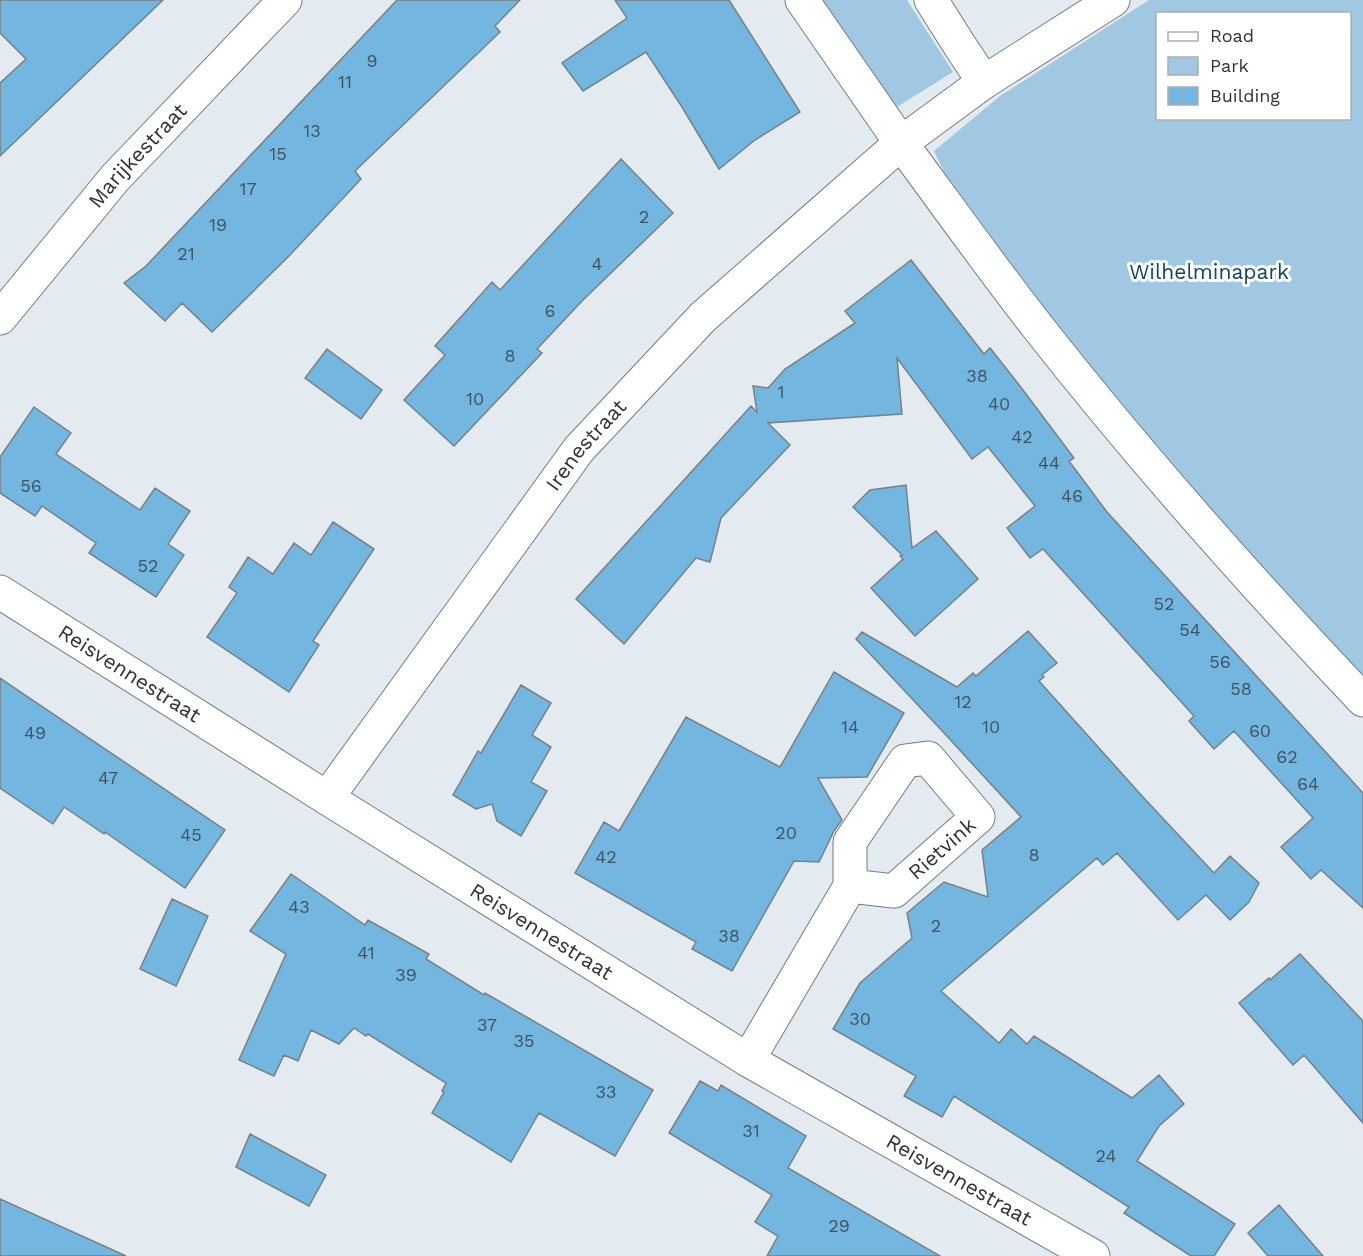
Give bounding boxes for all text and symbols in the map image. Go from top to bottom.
legend [1156,12,1351,120]
text: Road [1210,25,1254,46]
house number: 9 [366,50,378,71]
text: Park [1210,55,1249,76]
house number: 11 [338,71,352,92]
text: Building [1210,85,1280,106]
street label: Marijkestraat [83,98,192,213]
house number: 13 [303,120,321,141]
house number: 15 [269,143,287,164]
house number: 17 [239,178,257,199]
house number: 2 [639,206,649,227]
house number: 19 [209,214,227,235]
house number: 21 [177,243,195,264]
house number: 4 [592,253,603,274]
park label: Wilhelminapark [1129,259,1289,284]
house number: 6 [545,300,555,321]
house number: 8 [504,345,516,366]
house number: 38 [966,365,988,386]
house number: 1 [777,381,785,402]
house number: 10 [466,388,484,409]
house number: 40 [988,393,1010,414]
street label: Irenestraat [540,394,631,495]
house number: 42 [1011,426,1033,447]
house number: 44 [1038,452,1060,473]
house number: 56 [20,475,42,496]
house number: 46 [1061,485,1083,506]
house number: 52 [138,555,158,576]
house number: 52 [1154,593,1174,614]
street label: Reisvennestraat [54,619,206,727]
house number: 54 [1179,619,1201,640]
house number: 56 [1209,651,1231,672]
house number: 58 [1230,678,1252,699]
house number: 12 [954,691,972,712]
house number: 14 [841,716,859,737]
house number: 10 [982,716,1000,737]
house number: 60 [1249,720,1271,741]
house number: 49 [24,722,46,743]
house number: 62 [1276,746,1298,767]
house number: 47 [98,767,118,788]
house number: 64 [1297,773,1319,794]
street label: Rietvink [903,812,981,885]
house number: 20 [775,822,797,843]
house number: 45 [180,824,202,845]
house number: 8 [1028,844,1040,865]
house number: 42 [595,846,617,867]
street label: Reisvennestraat [466,877,618,985]
house number: 43 [288,896,310,917]
house number: 2 [931,915,941,936]
house number: 38 [718,925,740,946]
house number: 41 [357,942,375,963]
house number: 39 [395,964,417,985]
house number: 30 [849,1008,871,1029]
house number: 37 [477,1014,497,1035]
house number: 35 [514,1030,534,1051]
house number: 33 [596,1081,617,1102]
house number: 31 [742,1120,760,1141]
street label: Reisvennestraat [882,1128,1037,1231]
house number: 24 [1096,1145,1116,1166]
house number: 29 [828,1215,850,1236]

